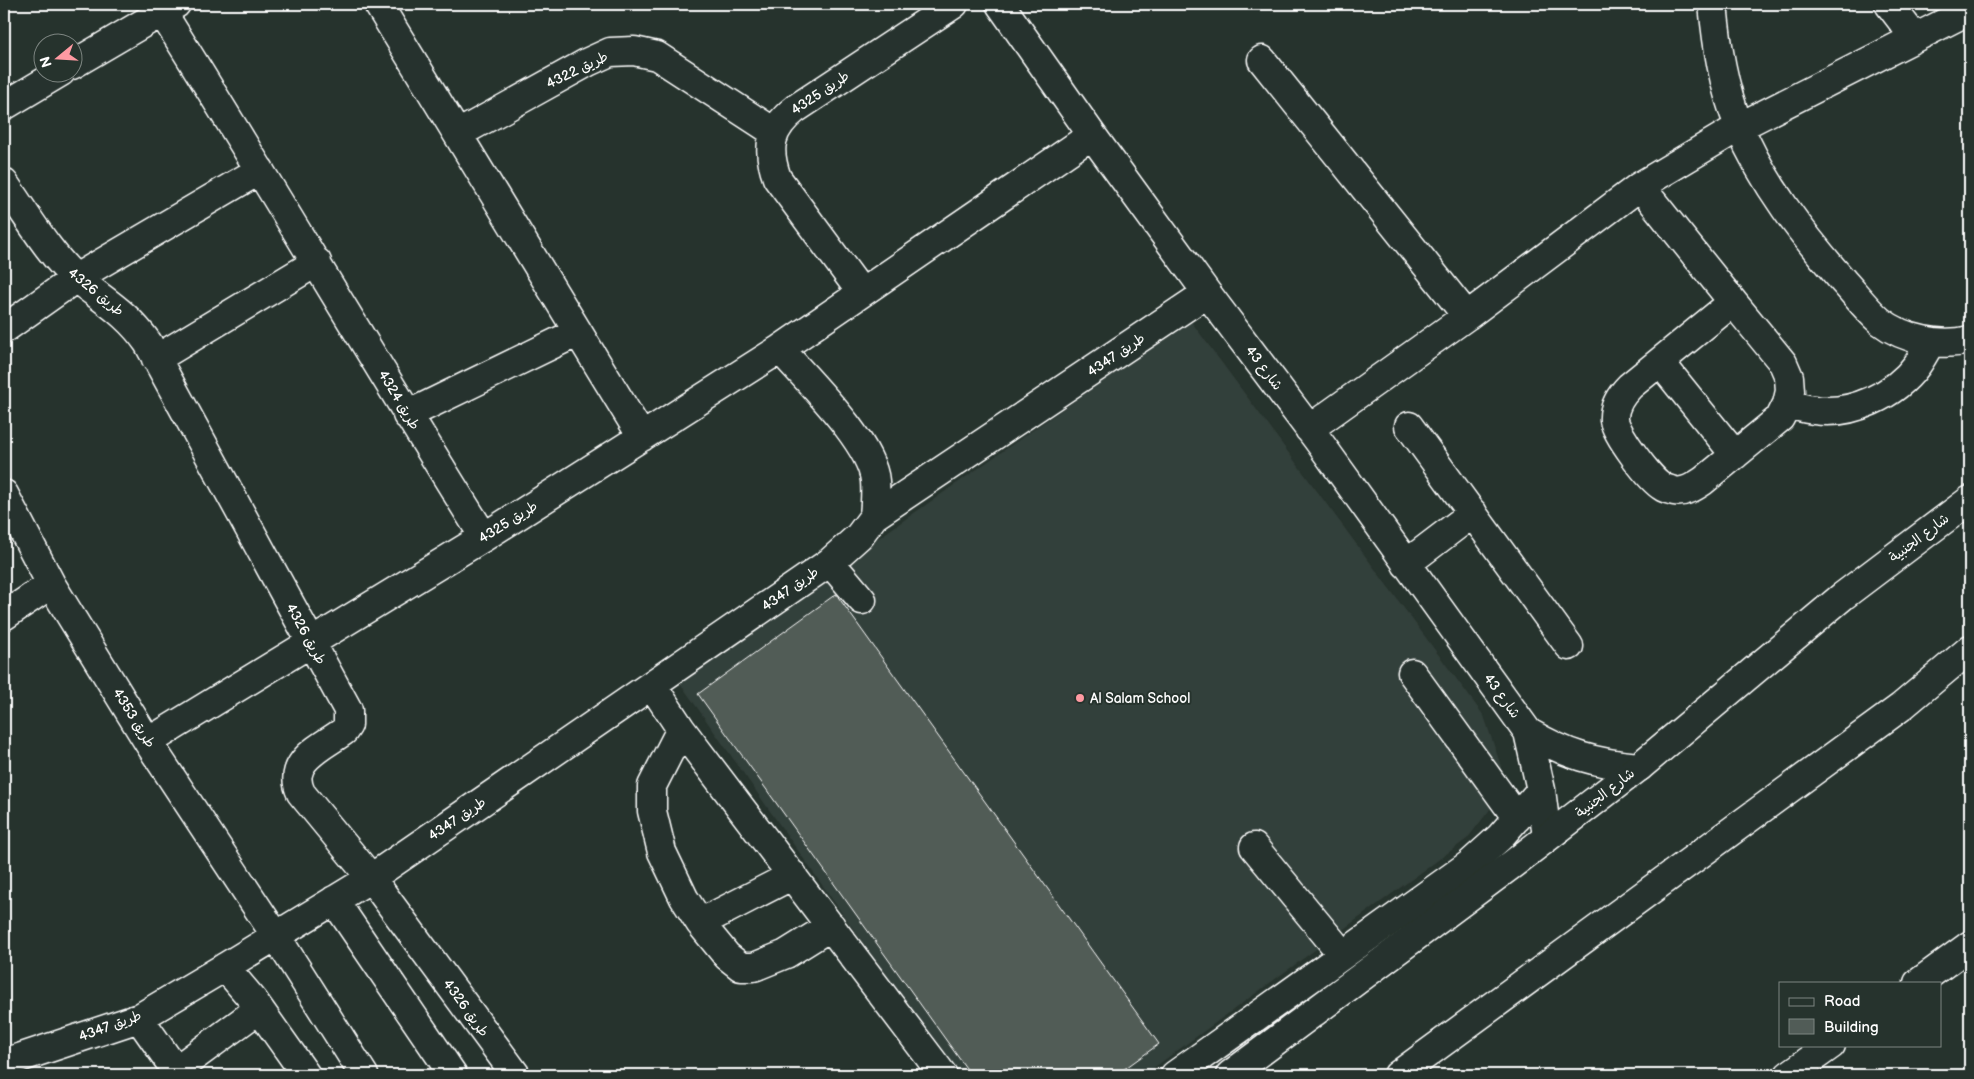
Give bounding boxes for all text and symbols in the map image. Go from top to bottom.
north arrow [32,32,82,82]
street label: طريق 4322 [543,48,611,92]
text: N [36,54,56,69]
street label: طريق 4325 [788,67,852,119]
street label: طريق 4326 [65,264,127,320]
street label: طريق 4347 [1084,330,1148,380]
street label: شارع 43 [1241,342,1286,394]
street label: طريق 4324 [374,367,424,433]
street label: طريق 4325 [475,497,541,547]
street label: شارع الجنبية [1886,510,1953,567]
street label: طريق 4347 [758,563,822,615]
street label: طريق 4326 [282,601,330,667]
street label: شارع 43 [1479,670,1524,722]
street label: طريق 4353 [109,685,159,751]
place label: Al Salam School [1090,690,1190,707]
marker: Al Salam School [1074,692,1086,704]
street label: شارع الجنبية [1572,765,1639,822]
street label: طريق 4347 [425,794,489,844]
street label: طريق 4326 [439,976,493,1040]
legend [1779,982,1942,1046]
text: Road [1824,992,1860,1011]
street label: طريق 4347 [76,1007,144,1045]
text: Building [1824,1018,1879,1037]

